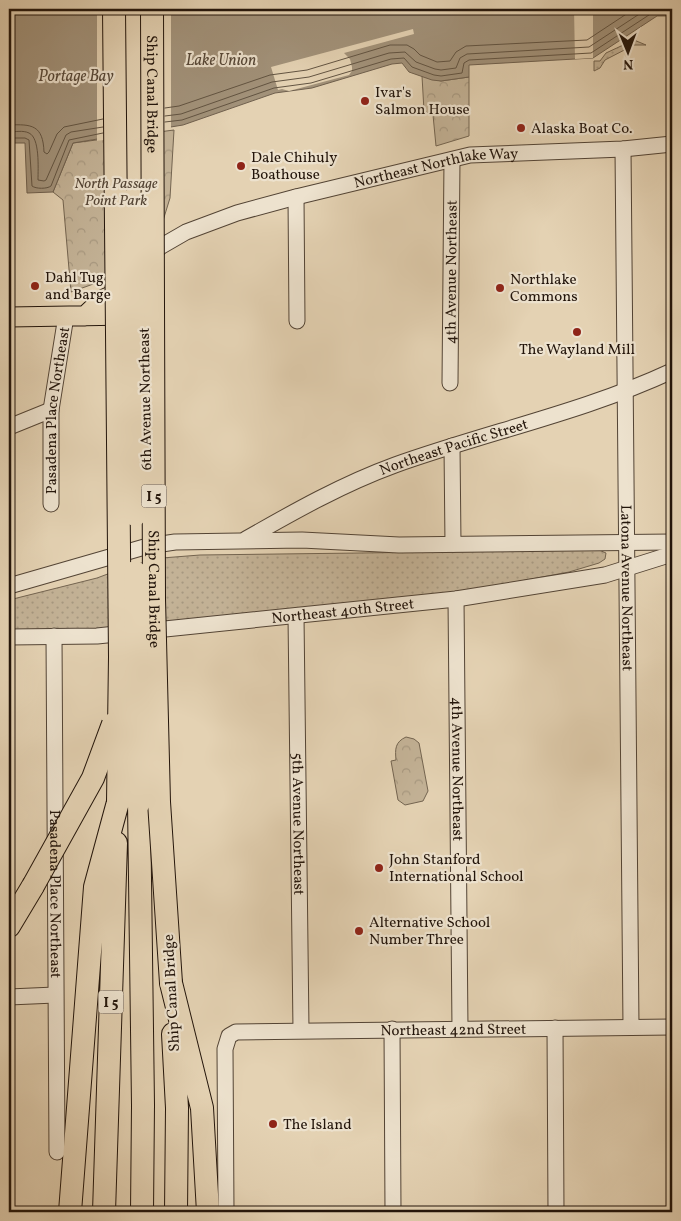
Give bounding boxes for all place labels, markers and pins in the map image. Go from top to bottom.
place label: Ivar's Salmon House [375,83,470,121]
marker: Ivar's Salmon House [359,95,371,107]
place label: Alaska Boat Co. [531,119,633,140]
marker: Alaska Boat Co. [515,122,527,134]
place label: Dale Chihuly Boathouse [251,148,337,186]
marker: Dale Chihuly Boathouse [235,160,247,172]
place label: Dahl Tug and Barge [45,268,111,306]
place label: Northlake Commons [510,270,578,308]
marker: Dahl Tug and Barge [29,280,41,292]
marker: Northlake Commons [494,282,506,294]
marker: The Wayland Mill [571,326,583,338]
place label: The Wayland Mill [519,340,635,361]
place label: John Stanford International School [389,850,524,888]
marker: John Stanford International School [373,862,385,874]
place label: Alternative School Number Three [369,913,490,951]
marker: Alternative School Number Three [353,925,365,937]
place label: The Island [283,1115,352,1136]
marker: The Island [267,1118,279,1130]

